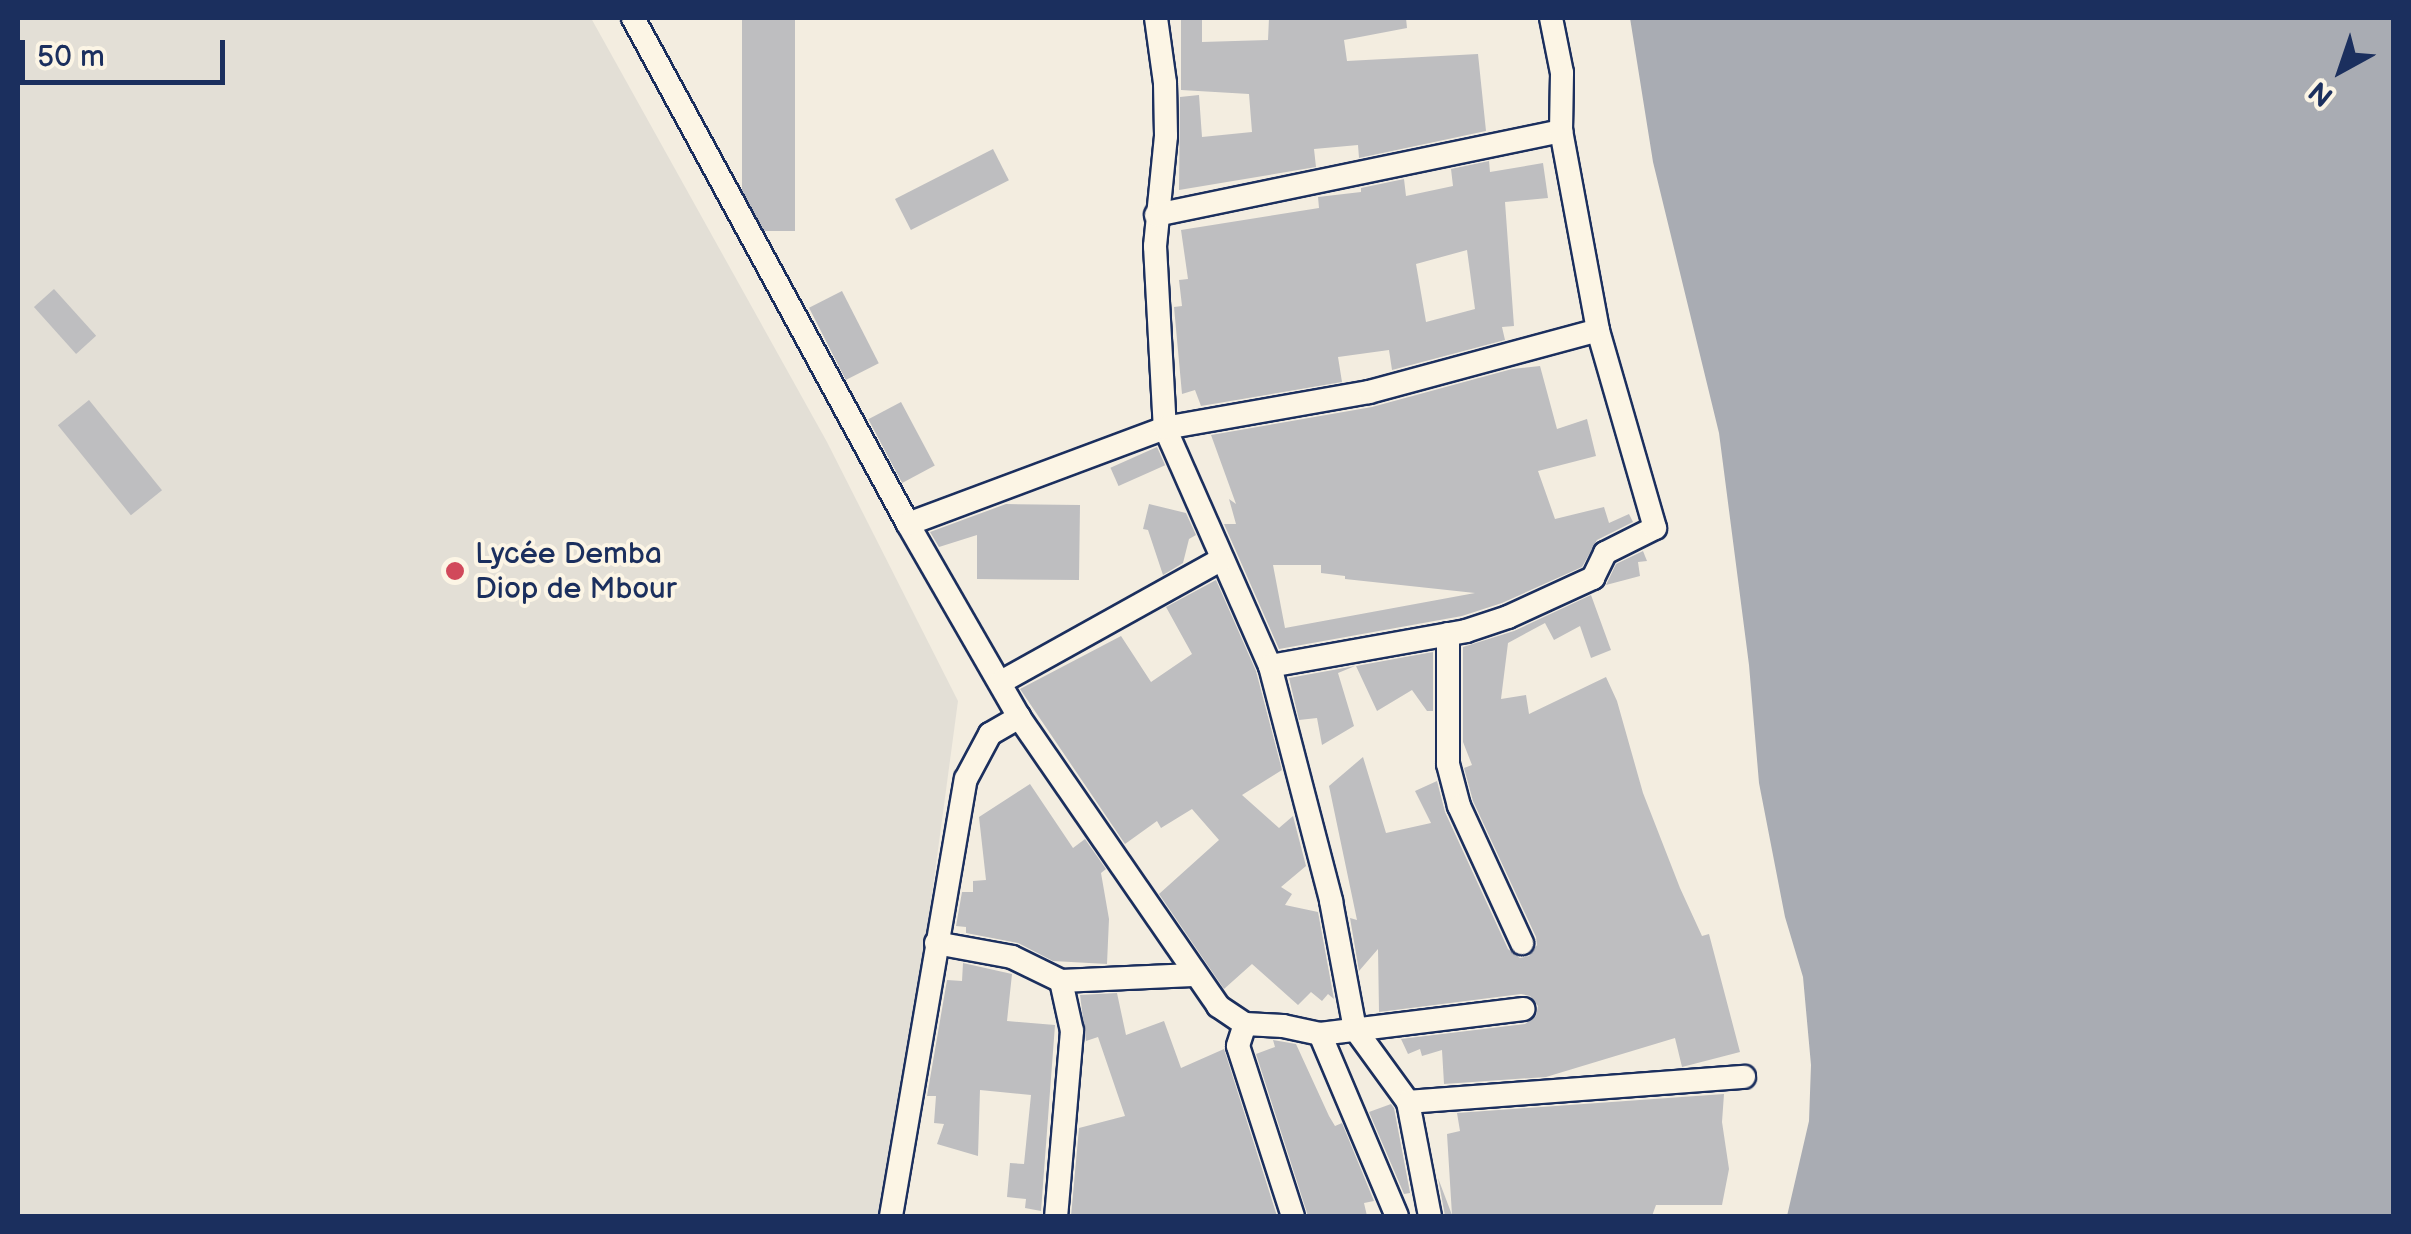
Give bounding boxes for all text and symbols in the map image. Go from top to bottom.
scale bar [25,20,230,82]
north arrow [2291,20,2391,120]
text: 50 m [37,39,105,75]
text: N [2303,74,2340,113]
place label: Lycée Demba Diop de Mbour [475,536,677,606]
marker: Lycée Demba Diop de Mbour [444,560,466,582]

